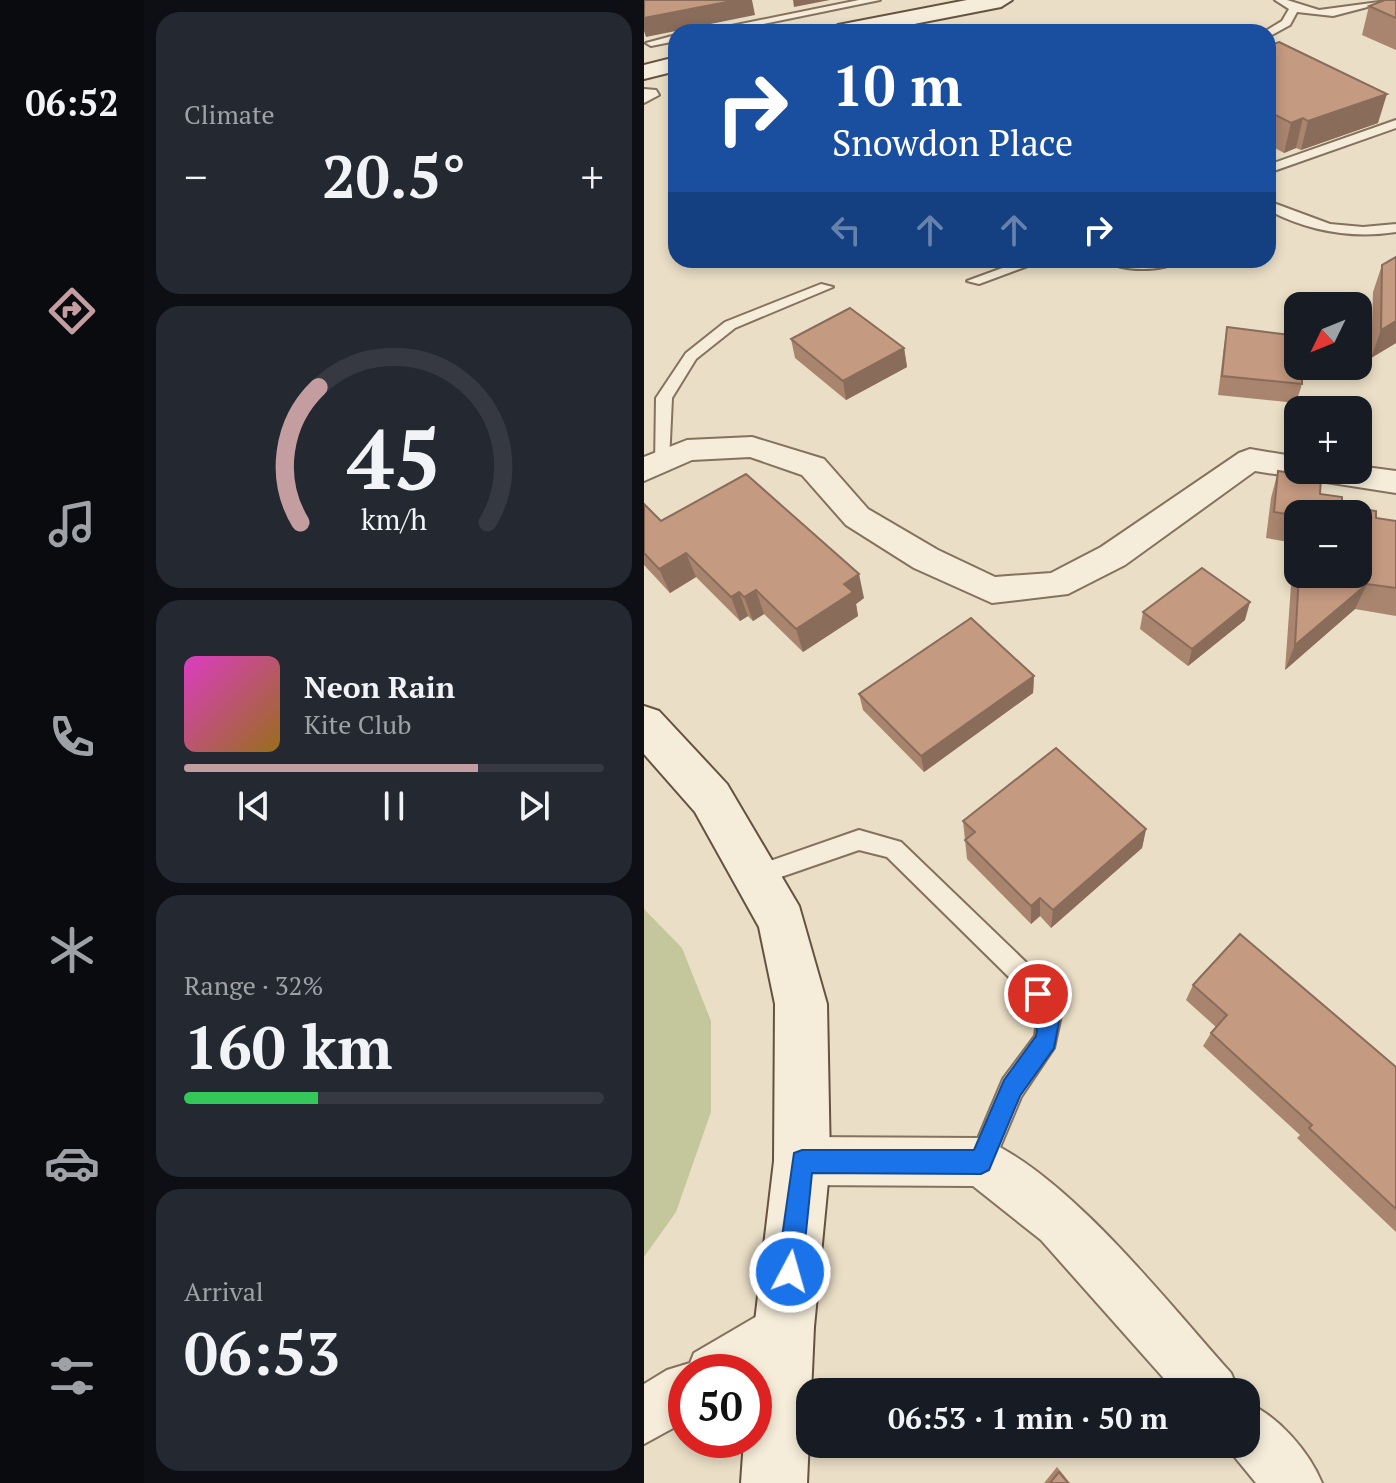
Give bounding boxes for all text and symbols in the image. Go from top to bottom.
text: 10 m [832,48,962,122]
icon: right [700,56,804,160]
text: 06:52 [25,79,119,126]
text: Climate [184,97,275,131]
text: Snowdon Place [832,119,1073,166]
text: 20.5° [322,136,466,215]
text: − [184,147,207,206]
text: + [581,147,604,206]
icon: left [824,208,868,252]
icon: ahead [908,208,952,252]
icon: ahead [992,208,1036,252]
icon: right [1076,208,1120,252]
icon: directions [44,283,100,339]
north arrow [1284,292,1372,380]
map controls [1284,292,1372,588]
button: + [1284,396,1372,484]
text: 45 [347,403,441,513]
icon: music [44,496,100,552]
text: km/h [361,500,427,538]
button: − [1284,500,1372,588]
text: Neon Rain [304,667,455,707]
text: Kite Club [304,707,411,741]
icon: phone [44,709,100,765]
icon: previous [232,784,276,828]
icon: pause [372,784,416,828]
icon: next [512,784,556,828]
icon: climate [44,922,100,978]
pin [1004,960,1072,1028]
text: Range · 32% [184,968,323,1002]
icon: arrive [1016,972,1060,1016]
text: 160 km [184,1007,392,1086]
icon: car [44,1135,100,1191]
position arrow [748,1230,832,1314]
text: Arrival [184,1274,264,1308]
text: 06:53 [184,1313,340,1392]
icon: filters [44,1348,100,1404]
speed limit sign: 50 [668,1354,772,1458]
text: 06:53 · 1 min · 50 m [888,1398,1168,1438]

